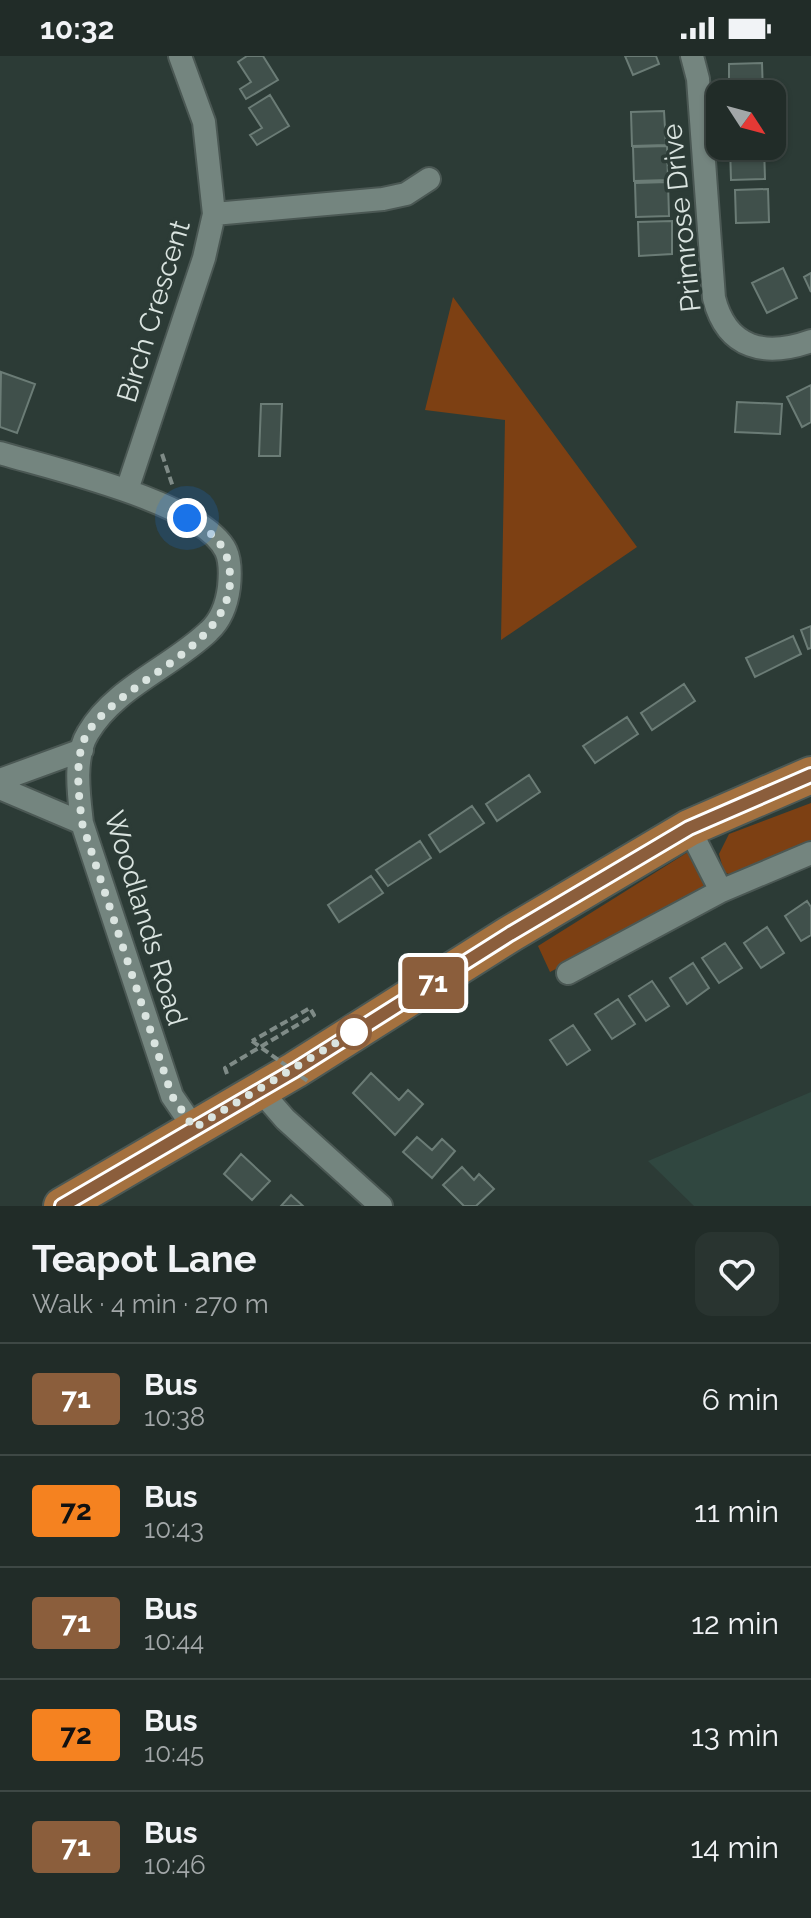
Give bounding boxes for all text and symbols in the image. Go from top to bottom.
text: 10:32 [40,11,114,46]
north arrow [706,80,786,160]
map controls [706,80,786,160]
street label: Primrose Drive [655,122,708,314]
street label: Birch Crescent [110,215,197,406]
your location [167,498,207,538]
street label: Woodlands Road [97,807,194,1029]
line badge: 71 [397,957,469,1009]
text: 71 [418,966,448,999]
unlabelled marker [337,1015,371,1049]
button: heart [695,1232,779,1316]
text: Teapot Lane [32,1236,257,1281]
text: Walk · 4 min · 270 m [32,1289,269,1319]
text: Bus [144,1367,198,1402]
text: 71 [61,1382,91,1415]
text: 6 min [702,1382,779,1417]
text: 10:38 [144,1402,205,1432]
text: Bus [144,1479,198,1514]
text: 72 [60,1494,92,1527]
text: 11 min [694,1494,779,1529]
text: 10:43 [144,1514,204,1544]
text: Bus [144,1591,198,1626]
text: 71 [61,1606,91,1639]
text: 12 min [691,1606,779,1641]
text: 10:44 [144,1626,204,1656]
text: Bus [144,1703,198,1738]
text: 72 [60,1718,92,1751]
text: 13 min [691,1718,779,1753]
text: 10:45 [144,1738,204,1768]
text: Bus [144,1815,198,1850]
text: 71 [61,1830,91,1863]
text: 14 min [691,1830,779,1865]
text: 10:46 [144,1850,206,1880]

